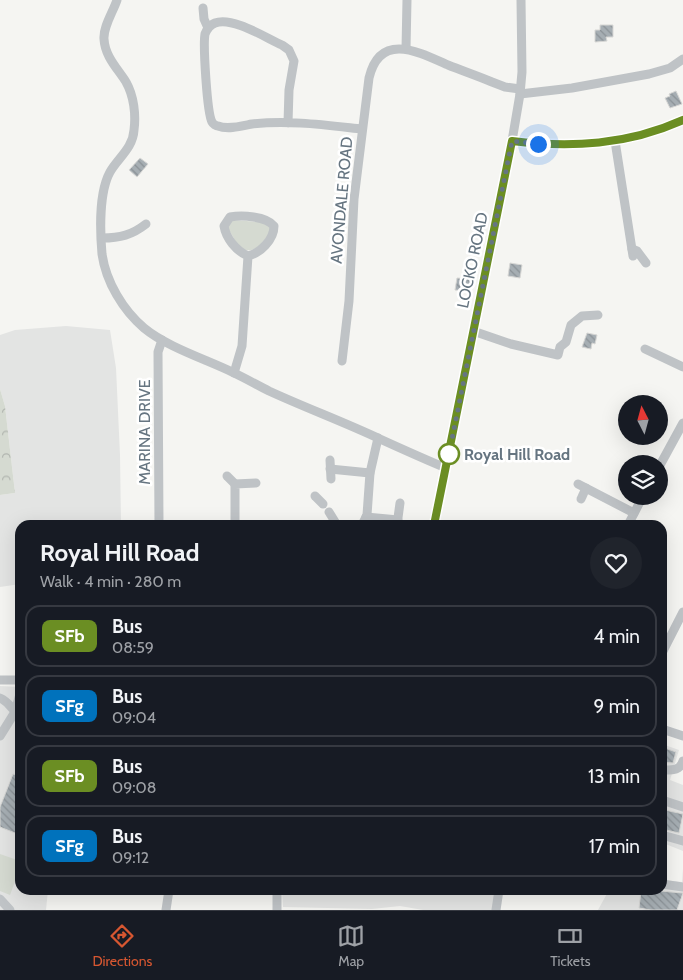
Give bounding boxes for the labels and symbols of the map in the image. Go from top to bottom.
your location [526,132,551,157]
street label: AVONDALE ROAD [326,136,357,264]
street label: LOCKO ROAD [453,210,492,310]
street label: MARINA DRIVE [135,379,154,485]
north arrow [618,395,668,445]
marker: Royal Hill Road [438,443,460,465]
place label: Royal Hill Road [464,445,570,464]

